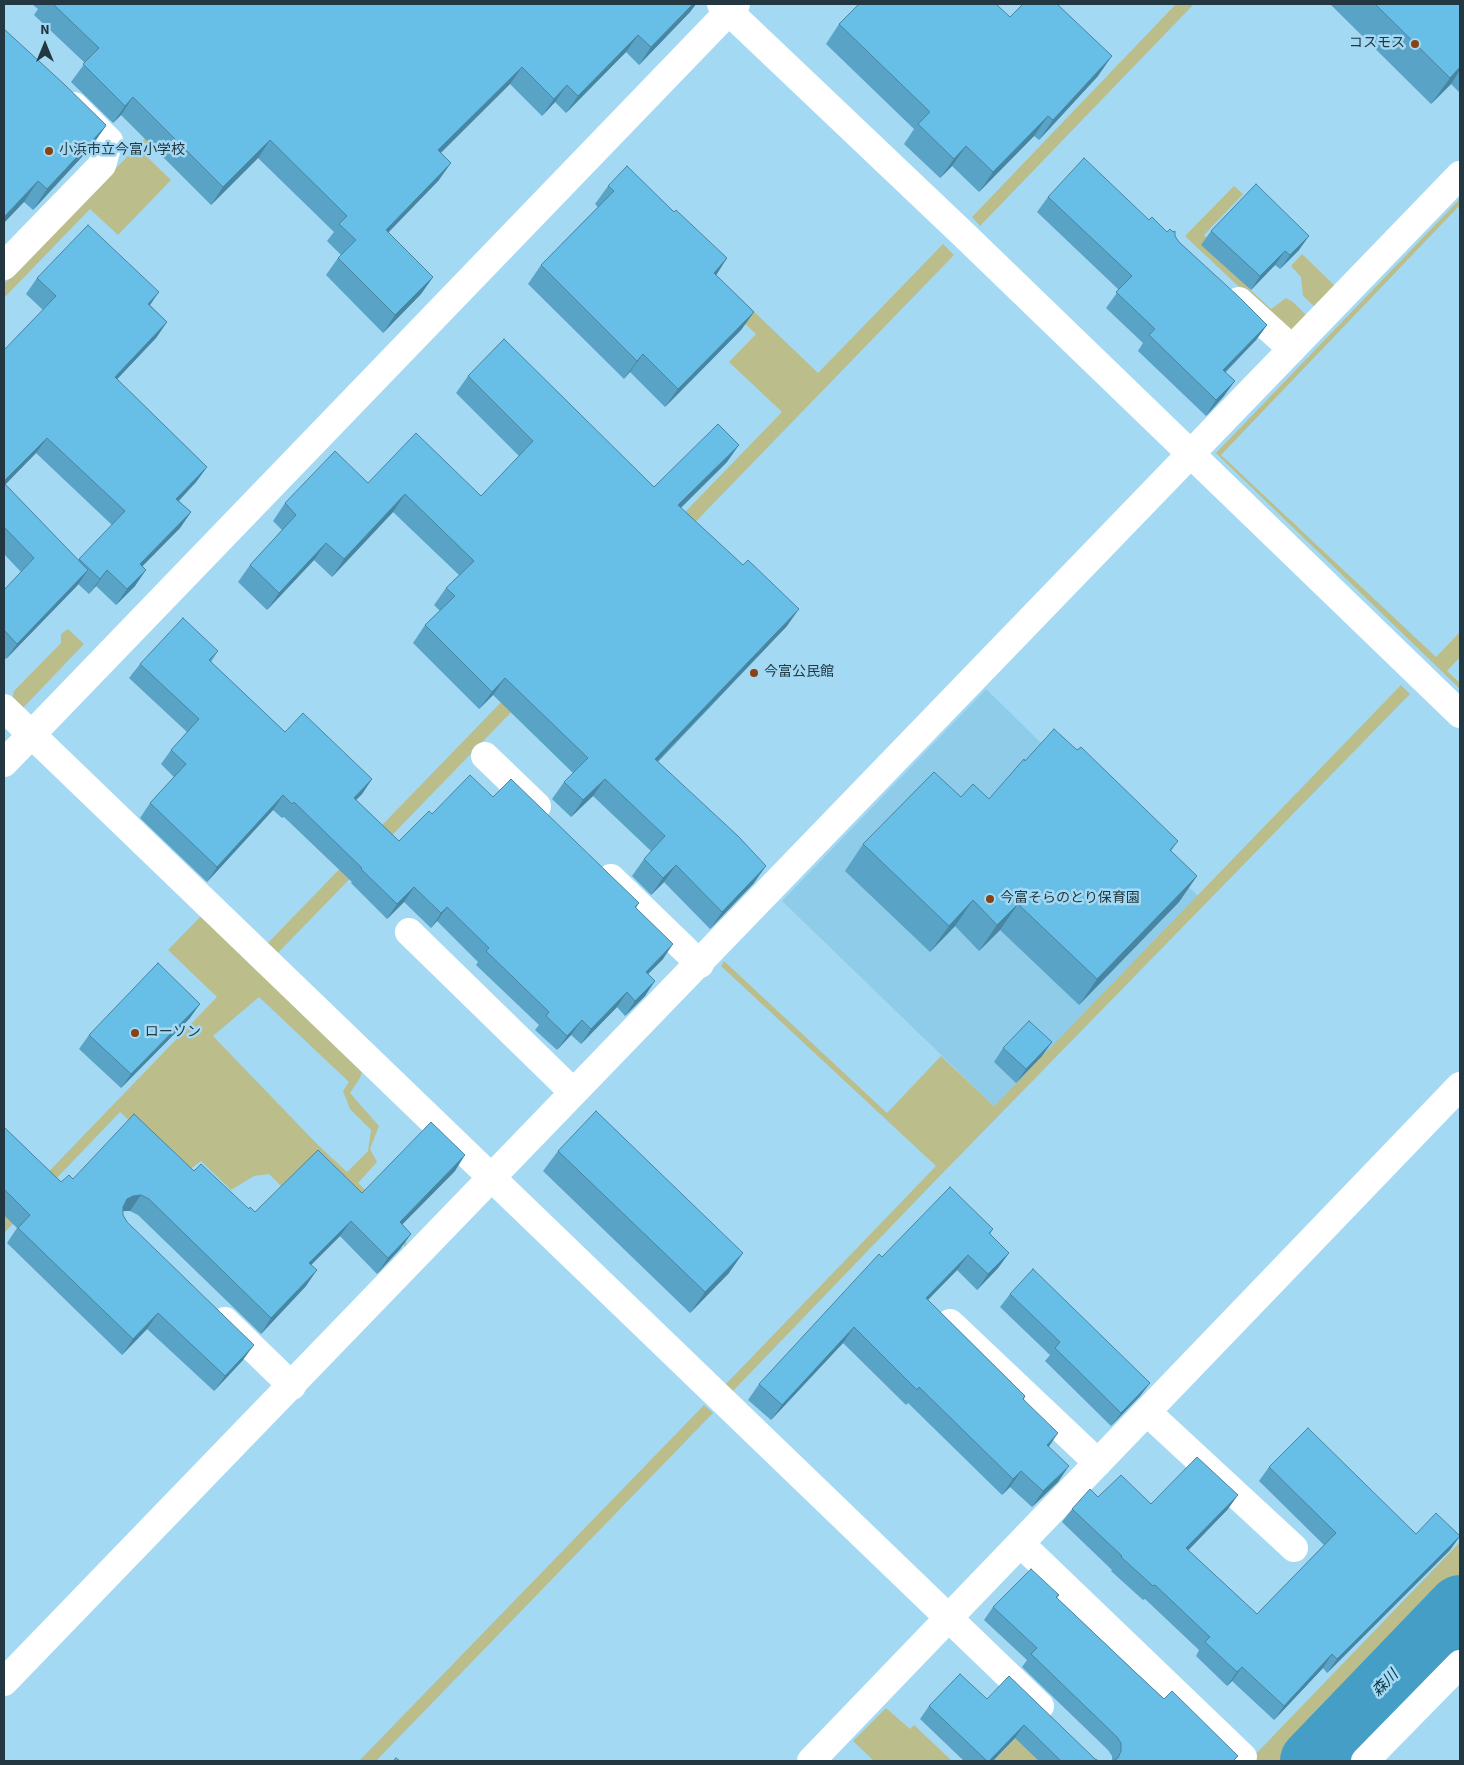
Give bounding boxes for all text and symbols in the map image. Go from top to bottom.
north arrow [20,20,70,70]
text: N [40,20,50,40]
place label: コスモス [1349,36,1405,52]
marker: コスモス [1409,38,1421,50]
place label: 小浜市立今富小学校 [59,143,185,159]
marker: 小浜市立今富小学校 [43,145,55,157]
place label: 今富公民館 [764,665,834,681]
marker: 今富公民館 [748,667,760,679]
place label: 今富そらのとり保育園 [1000,891,1140,907]
marker: 今富そらのとり保育園 [984,893,996,905]
place label: ローソン [145,1025,201,1041]
marker: ローソン [129,1027,141,1039]
water label: 森川 [1369,1667,1403,1701]

